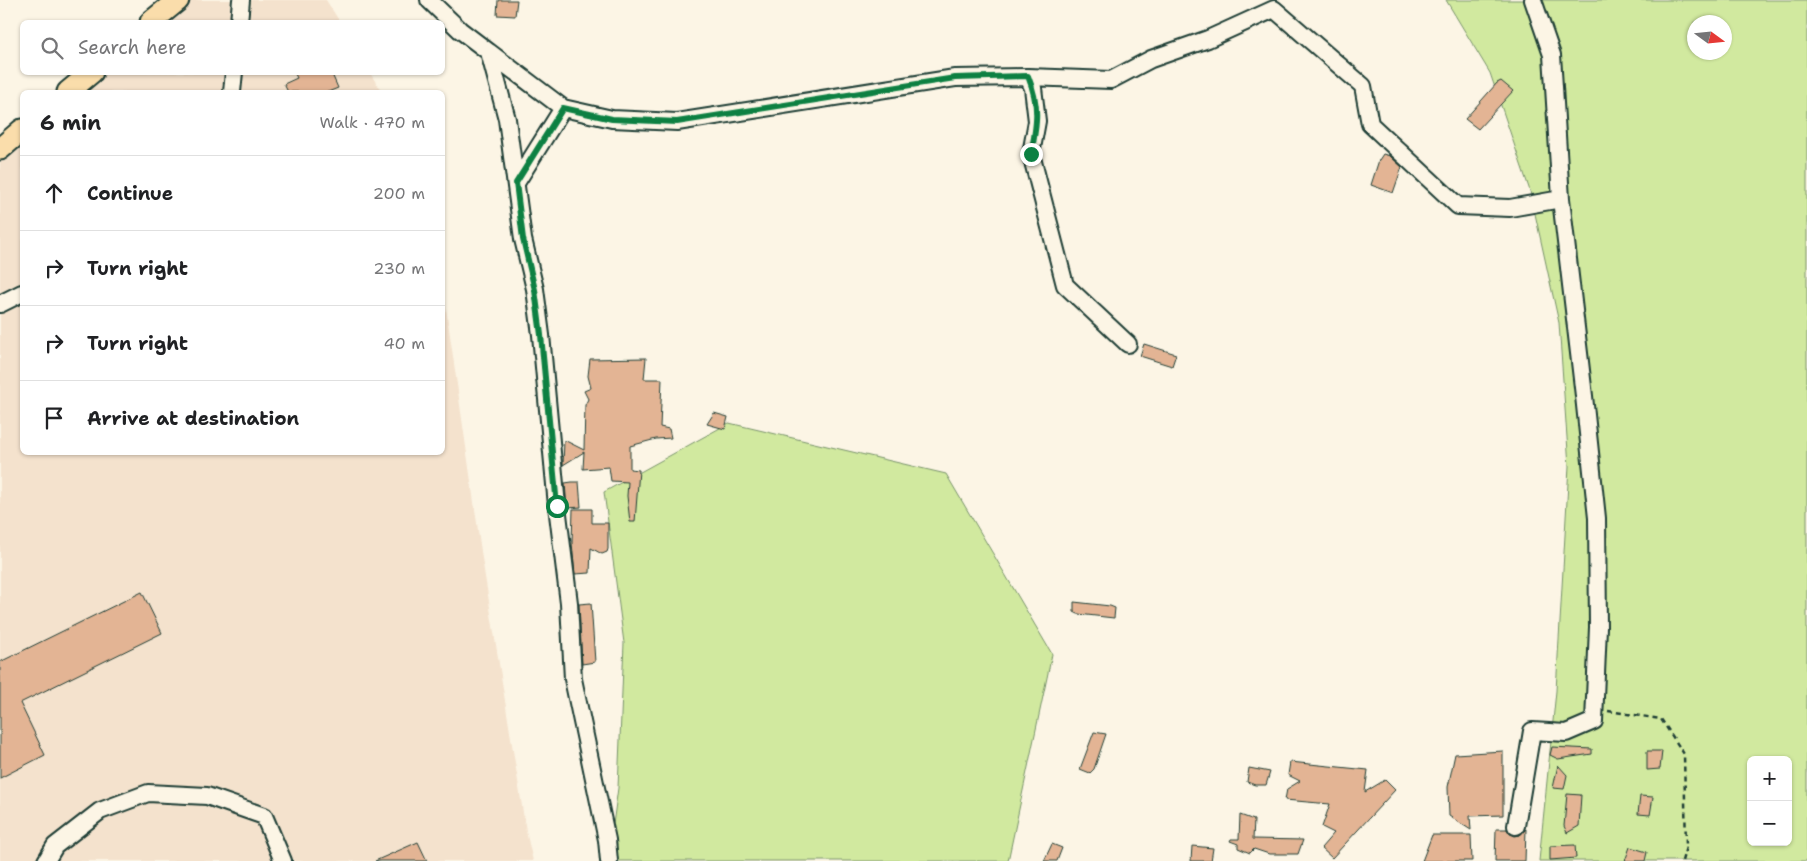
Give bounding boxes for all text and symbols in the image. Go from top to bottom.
north arrow [1687,15,1732,60]
search box [20,20,445,75]
icon: search [38,34,66,62]
text: Search here [78,35,187,60]
text: 6 min [40,109,101,137]
text: Walk · 470 m [320,112,425,133]
route end [1020,143,1043,166]
icon: ahead [40,179,68,207]
text: Continue [87,181,173,206]
text: 200 m [373,183,425,204]
icon: right [40,254,68,282]
text: Turn right [87,256,188,281]
text: 230 m [373,258,425,279]
icon: right [40,329,68,357]
text: Turn right [87,331,188,356]
text: 40 m [383,333,425,354]
icon: arrive [40,404,68,432]
text: Arrive at destination [87,406,299,431]
route start [546,495,569,518]
map controls [1747,756,1792,846]
button: + [1747,756,1792,801]
button: − [1747,801,1792,846]

